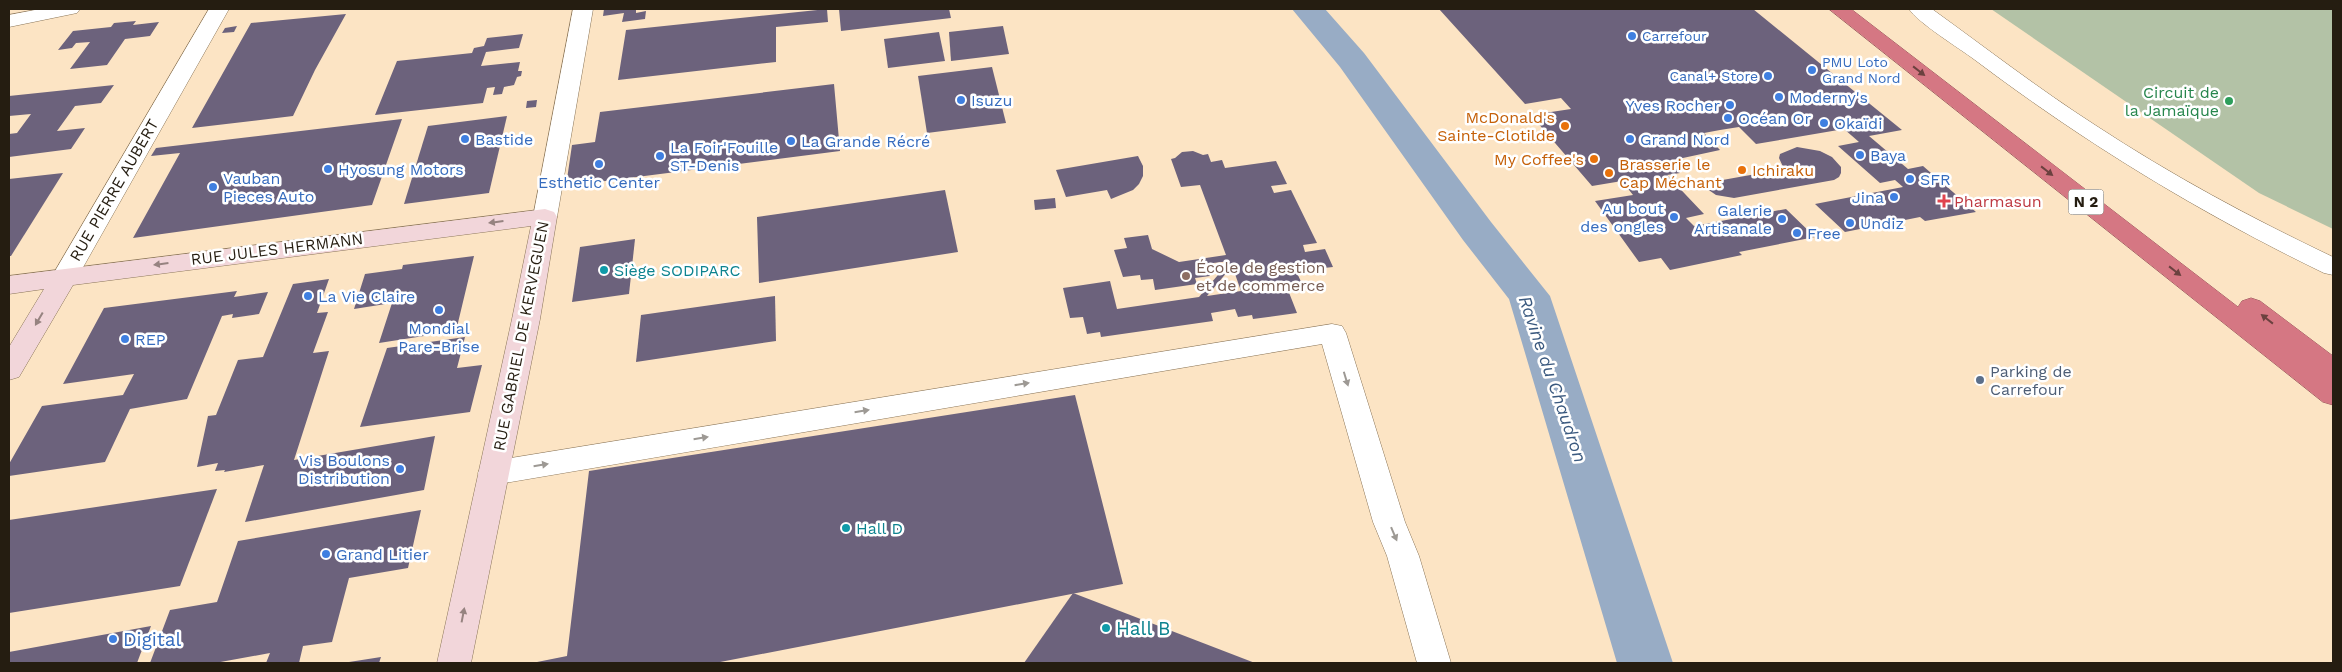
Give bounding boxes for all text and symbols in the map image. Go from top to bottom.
place label: Carrefour [1642,28,1707,44]
marker: Carrefour [1626,30,1638,42]
place label: PMU Loto Grand Nord [1822,54,1901,86]
marker: PMU Loto Grand Nord [1806,64,1818,76]
one-way arrow [1912,66,1925,77]
place label: Canal+ Store [1670,68,1758,84]
marker: Canal+ Store [1762,70,1774,82]
place label: Circuit de la Jamaïque [2125,83,2219,120]
place label: Moderny's [1789,88,1868,107]
place label: Isuzu [971,91,1012,110]
marker: Moderny's [1773,91,1785,103]
marker: Isuzu [955,94,967,106]
marker: Circuit de la Jamaïque [2223,95,2235,107]
place label: Yves Rocher [1625,96,1720,115]
marker: Yves Rocher [1724,99,1736,111]
place label: McDonald's Sainte-Clotilde [1437,108,1555,145]
place label: Océan Or [1738,109,1811,128]
marker: Océan Or [1722,112,1734,124]
place label: Okaïdi [1834,114,1882,133]
street label: RUE PIERRE AUBERT [66,115,163,264]
marker: Okaïdi [1818,117,1830,129]
marker: McDonald's Sainte-Clotilde [1559,120,1571,132]
place label: Bastide [475,130,533,149]
place label: Grand Nord [1640,130,1730,149]
place label: La Grande Récré [801,132,930,151]
marker: Bastide [459,133,471,145]
marker: Grand Nord [1624,133,1636,145]
marker: La Grande Récré [785,135,797,147]
place label: La Foir'Fouille ST-Denis [670,138,778,175]
place label: Baya [1870,146,1906,165]
marker: Baya [1854,149,1866,161]
marker: La Foir'Fouille ST-Denis [654,150,666,162]
place label: My Coffee's [1494,150,1584,169]
marker: My Coffee's [1588,153,1600,165]
place label: Brasserie le Cap Méchant [1619,155,1722,192]
marker: Esthetic Center [593,158,605,170]
place label: Hyosung Motors [338,160,464,179]
place label: Ichiraku [1752,161,1814,180]
marker: Hyosung Motors [322,163,334,175]
marker: Ichiraku [1736,164,1748,176]
one-way arrow [2040,166,2053,177]
marker: Brasserie le Cap Méchant [1603,167,1615,179]
place label: Vauban Pieces Auto [223,169,314,206]
place label: SFR [1920,170,1951,189]
place label: Esthetic Center [538,173,661,192]
marker: SFR [1904,173,1916,185]
marker: Vauban Pieces Auto [207,181,219,193]
place label: Jina [1852,188,1884,207]
road number: N 2 [2068,190,2104,214]
marker: Jina [1888,191,1900,203]
place label: Pharmasun [1954,192,2042,211]
marker: Pharmasun [1938,195,1950,207]
place label: Au bout des ongles [1580,199,1664,236]
place label: Galerie Artisanale [1694,201,1772,238]
marker: Au bout des ongles [1668,211,1680,223]
marker: Galerie Artisanale [1776,213,1788,225]
place label: Undiz [1860,214,1904,233]
marker: Undiz [1844,217,1856,229]
one-way arrow [488,218,504,226]
street label: RUE GABRIEL DE KERVEGUEN [489,219,553,453]
place label: Free [1807,224,1841,243]
marker: Free [1791,227,1803,239]
street label: RUE JULES HERMANN [190,229,364,269]
place label: École de gestion et de commerce [1196,258,1325,295]
one-way arrow [153,261,169,269]
place label: Siège SODIPARC [614,261,740,280]
marker: Siège SODIPARC [598,264,610,276]
one-way arrow [2168,266,2181,277]
marker: École de gestion et de commerce [1180,270,1192,282]
place label: La Vie Claire [318,287,415,306]
marker: La Vie Claire [302,290,314,302]
water label: Ravine du Chaudron [1515,293,1591,465]
marker: Mondial Pare-Brise [433,304,445,316]
one-way arrow [34,313,43,326]
one-way arrow [2261,314,2274,325]
place label: Mondial Pare-Brise [398,319,480,356]
place label: REP [135,330,166,349]
marker: REP [119,333,131,345]
place label: Parking de Carrefour [1990,362,2072,399]
one-way arrow [1342,372,1350,387]
marker: Parking de Carrefour [1974,374,1986,386]
one-way arrow [1014,380,1030,388]
one-way arrow [854,407,870,415]
one-way arrow [694,433,710,441]
place label: Vis Boulons Distribution [298,451,390,488]
one-way arrow [534,460,550,468]
marker: Vis Boulons Distribution [394,463,406,475]
place label: Hall D [856,519,903,538]
marker: Hall D [840,522,852,534]
one-way arrow [1390,527,1398,542]
place label: Grand Litier [336,545,429,564]
marker: Grand Litier [320,548,332,560]
one-way arrow [460,607,468,623]
place label: Hall B [1116,617,1170,640]
marker: Hall B [1100,622,1112,634]
place label: Digital [123,628,182,651]
marker: Digital [107,633,119,645]

